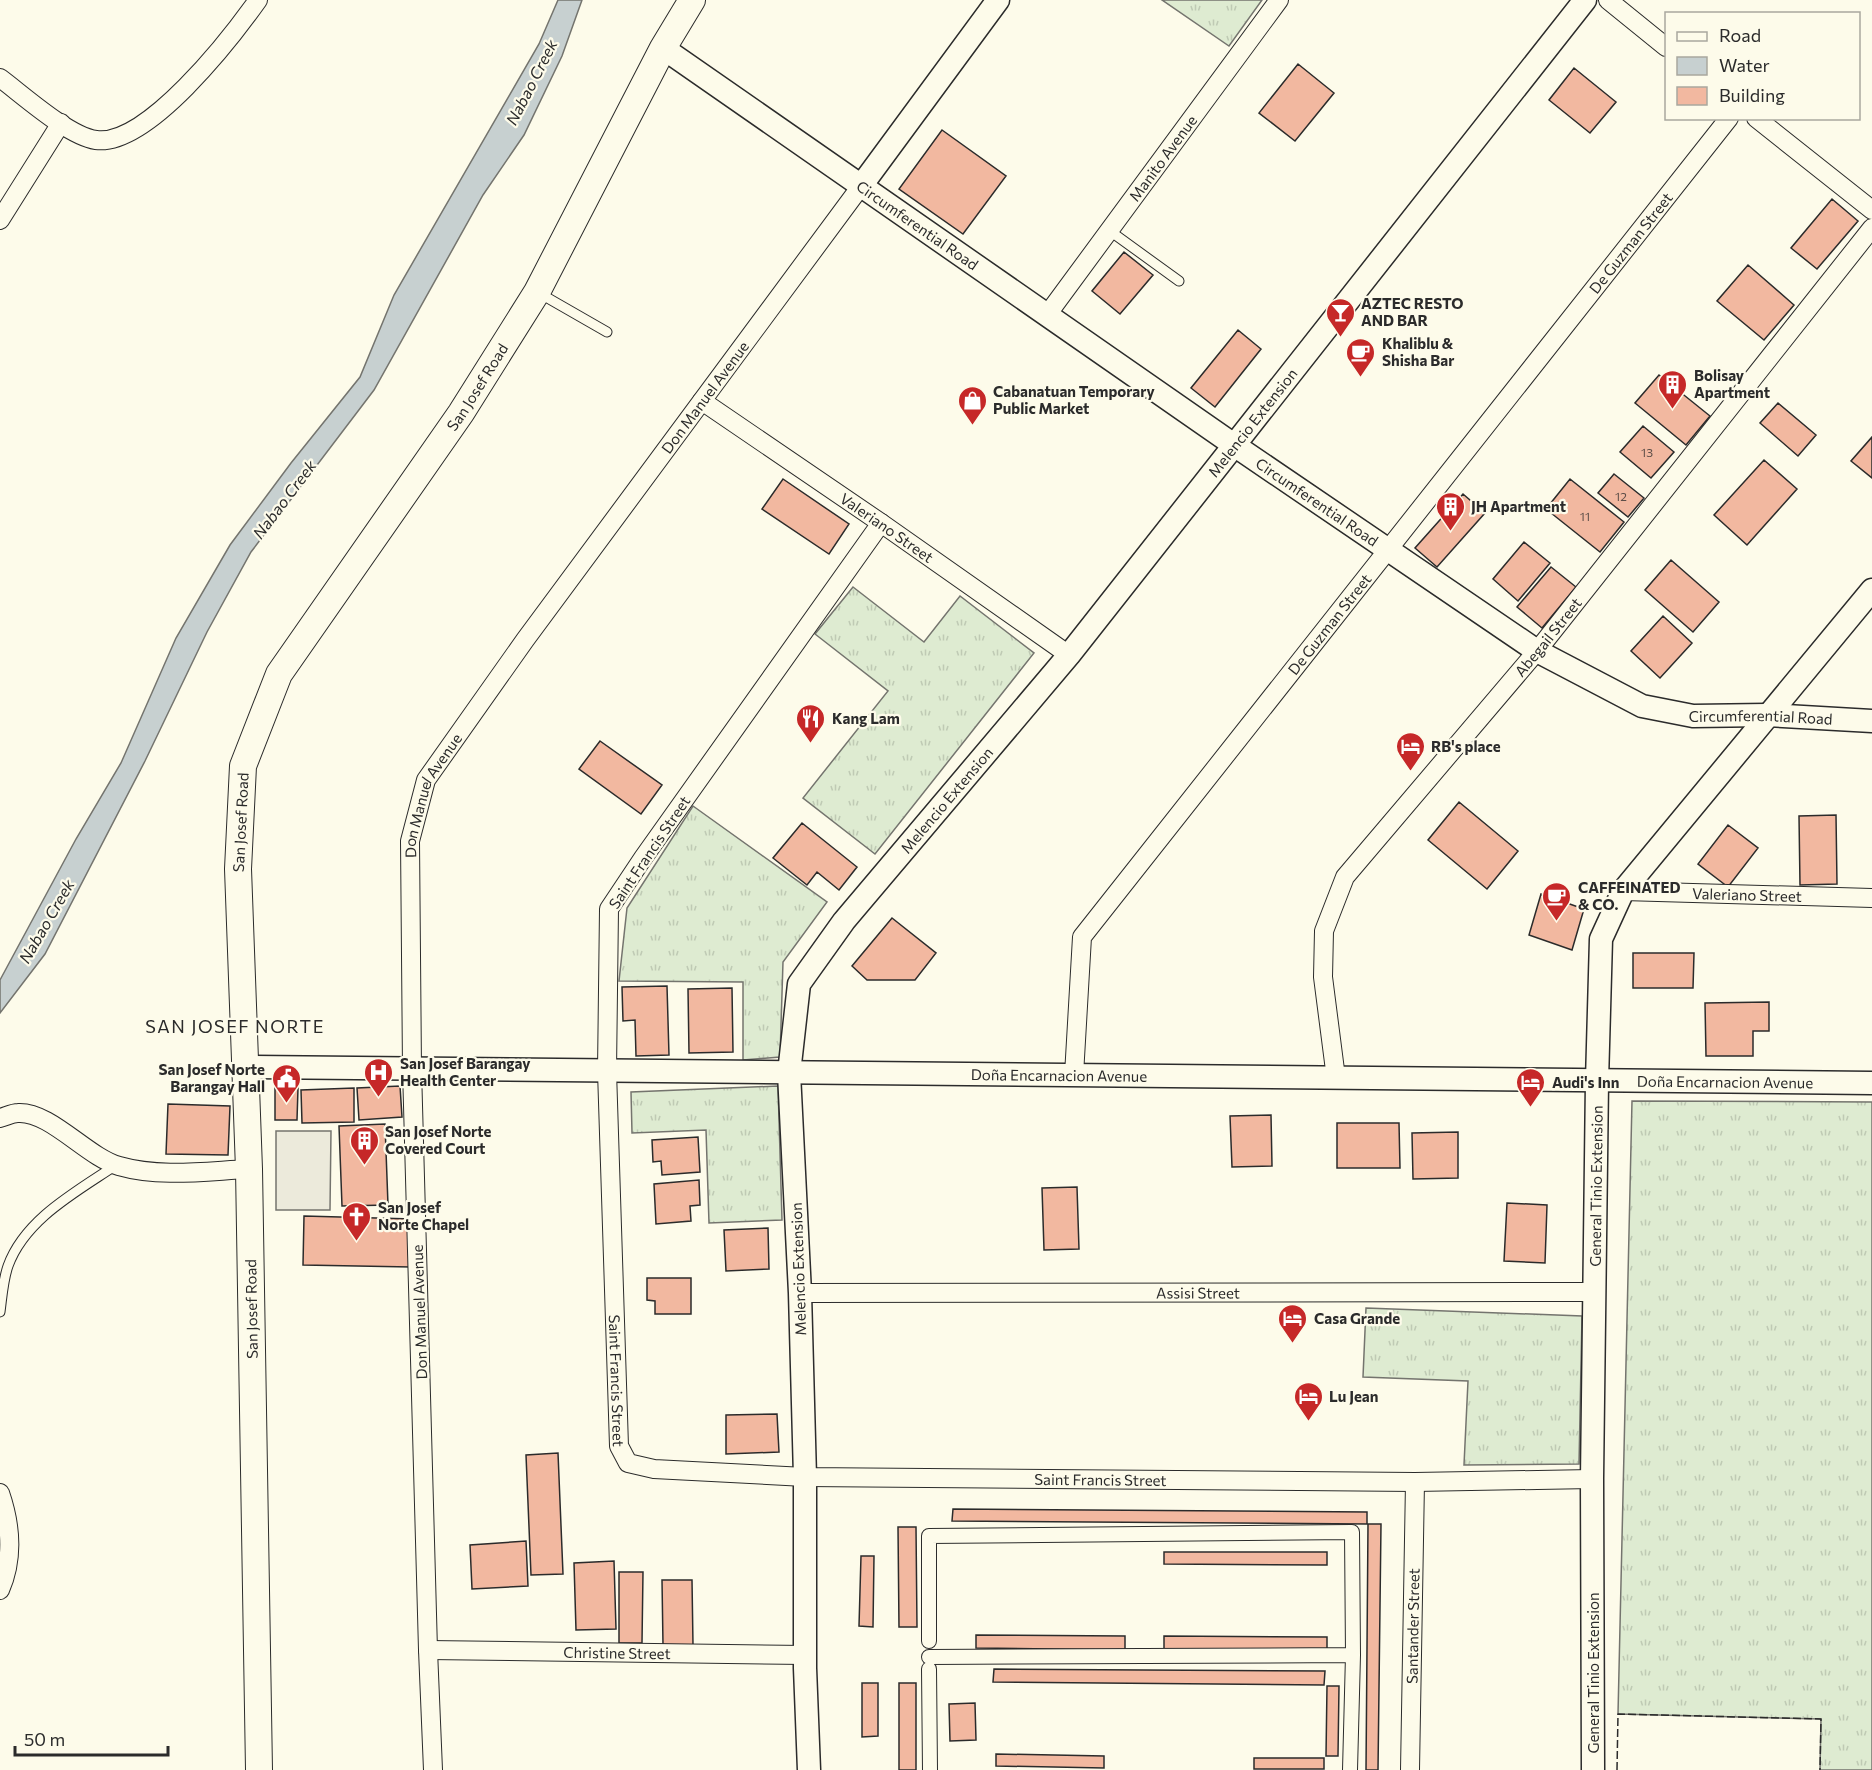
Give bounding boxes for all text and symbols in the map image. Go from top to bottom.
legend [1665,12,1860,120]
text: Road [1719,24,1761,46]
water label: Nabao Creek [501,36,561,128]
text: Water [1719,54,1770,76]
text: Building [1719,84,1785,106]
street label: Manito Avenue [1125,111,1200,205]
street label: Circumferential Road [853,176,982,274]
street label: De Guzman Street [1585,189,1676,297]
place label: AZTEC RESTO AND BAR [1361,294,1464,329]
bar icon: AZTEC RESTO AND BAR [1324,296,1356,338]
place label: Khaliblu & Shisha Bar [1382,334,1454,369]
cafe icon: Khaliblu & Shisha Bar [1345,336,1377,378]
street label: Don Manuel Avenue [657,337,752,457]
street label: San Josef Road [443,340,511,434]
street label: Melencio Extension [1204,364,1301,480]
place label: Bolisay Apartment [1694,366,1770,401]
building icon: Bolisay Apartment [1657,368,1689,410]
place label: Cabanatuan Temporary Public Market [993,382,1155,417]
shop icon: Cabanatuan Temporary Public Market [956,384,988,426]
house number: 13 [1641,445,1653,459]
street label: Circumferential Road [1252,454,1382,550]
water label: Nabao Creek [248,456,320,542]
street label: Valeriano Street [837,489,937,566]
house number: 12 [1615,489,1627,503]
building icon: JH Apartment [1434,490,1466,532]
place label: JH Apartment [1471,497,1566,515]
house number: 11 [1580,509,1590,523]
street label: De Guzman Street [1284,570,1375,678]
street label: Abegail Street [1510,594,1585,680]
restaurant icon: Kang Lam [795,702,827,744]
street label: Circumferential Road [1688,706,1833,728]
place label: Kang Lam [832,709,900,727]
street label: Don Manuel Avenue [401,730,465,858]
hotel icon: RB's place [1394,730,1426,772]
place label: RB's place [1431,737,1501,755]
street label: Melencio Extension [896,743,996,857]
street label: San Josef Road [229,772,252,873]
street label: Saint Francis Street [605,792,693,912]
water label: Nabao Creek [14,875,78,966]
place label: CAFFEINATED & CO. [1578,878,1680,913]
cafe icon: CAFFEINATED & CO. [1541,880,1573,922]
street label: Valeriano Street [1692,884,1802,905]
district label: SAN JOSEF NORTE [145,1015,325,1037]
place label: San Josef Barangay Health Center [400,1054,531,1089]
hospital icon: San Josef Barangay Health Center [363,1056,395,1098]
place label: San Josef Norte Barangay Hall [159,1060,265,1095]
public building icon: San Josef Norte Barangay Hall [270,1062,302,1104]
street label: Doña Encarnacion Avenue [971,1065,1147,1085]
hotel icon: Audi's Inn [1515,1066,1547,1108]
street label: Doña Encarnacion Avenue [1637,1072,1813,1091]
place label: Audi's Inn [1552,1073,1619,1091]
street label: General Tinio Extension [1586,1105,1606,1267]
place label: San Josef Norte Covered Court [385,1122,492,1157]
building icon: San Josef Norte Covered Court [348,1124,380,1166]
place label: San Josef Norte Chapel [378,1198,469,1233]
church icon: San Josef Norte Chapel [341,1200,373,1242]
street label: Melencio Extension [787,1202,809,1336]
street label: Don Manuel Avenue [408,1244,430,1380]
street label: San Josef Road [241,1259,261,1359]
street label: Assisi Street [1156,1283,1240,1302]
hotel icon: Casa Grande [1277,1302,1309,1344]
place label: Casa Grande [1314,1309,1400,1327]
street label: Saint Francis Street [606,1314,628,1447]
hotel icon: Lu Jean [1292,1380,1324,1422]
place label: Lu Jean [1329,1387,1378,1405]
street label: Saint Francis Street [1034,1470,1167,1489]
street label: Santander Street [1402,1568,1423,1684]
street label: General Tinio Extension [1584,1592,1602,1754]
street label: Christine Street [563,1643,671,1662]
scale bar [15,1719,168,1757]
text: 50 m [24,1728,65,1750]

